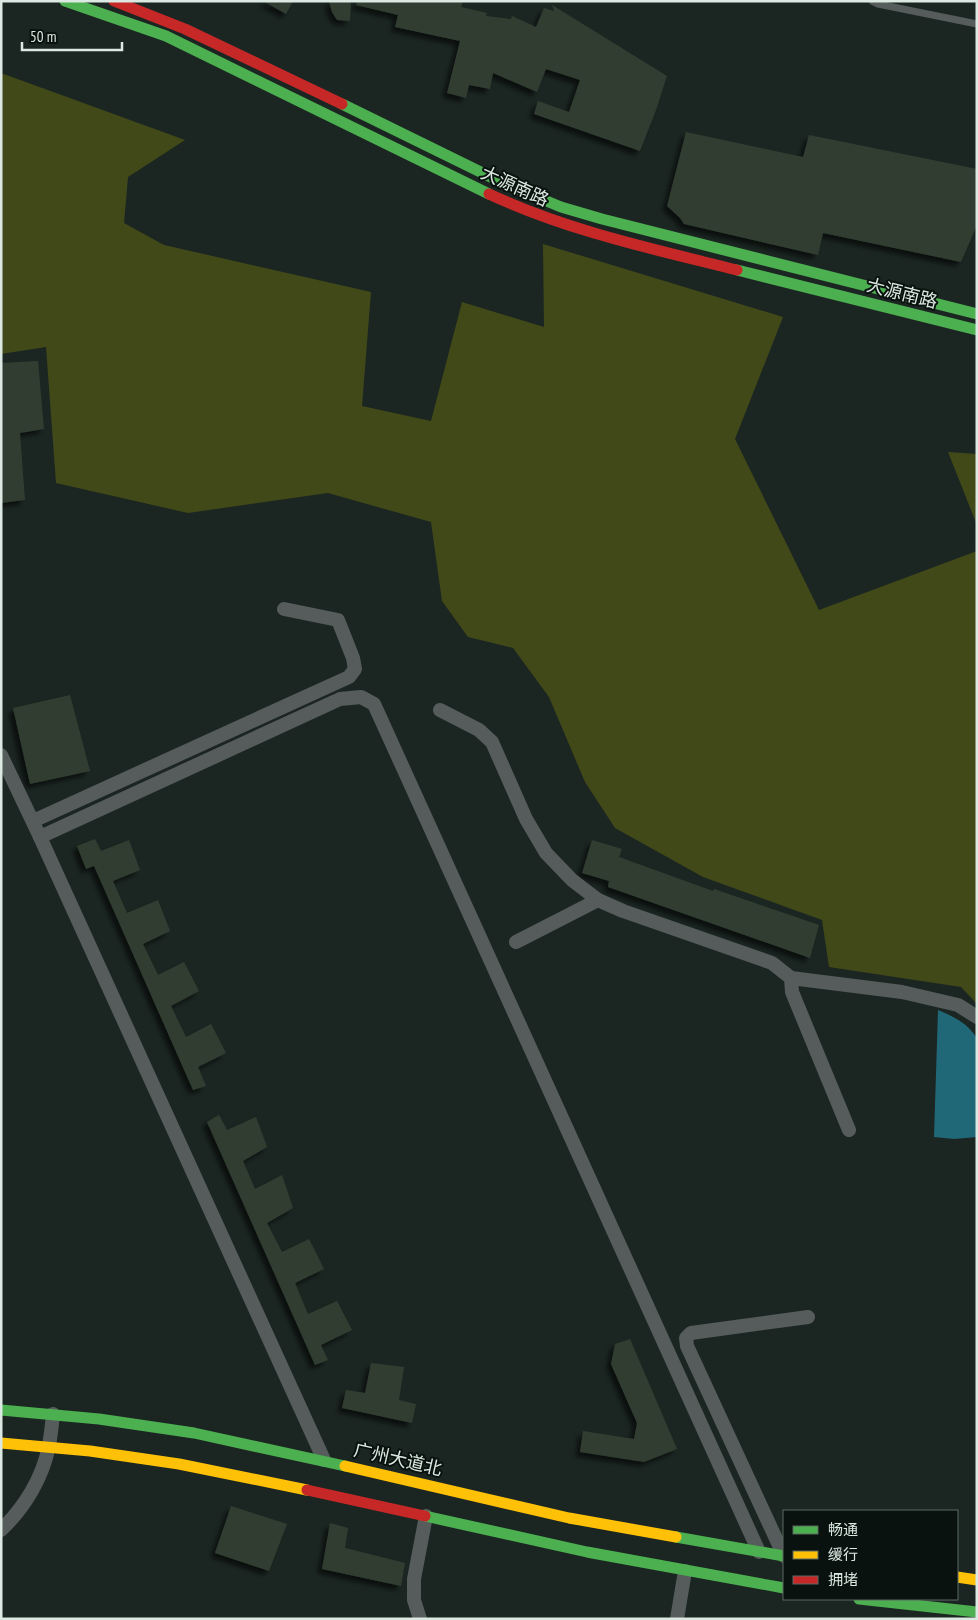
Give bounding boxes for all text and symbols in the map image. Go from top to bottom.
scale bar [22,20,122,52]
text: 50 m [30,27,56,46]
street label: 大源南路 [477,161,553,211]
street label: 大源南路 [864,273,940,313]
street label: 广州大道北 [352,1438,444,1480]
legend [783,1510,958,1600]
text: 畅通 [828,1520,858,1539]
text: 缓行 [828,1545,858,1564]
text: 拥堵 [828,1570,858,1589]

